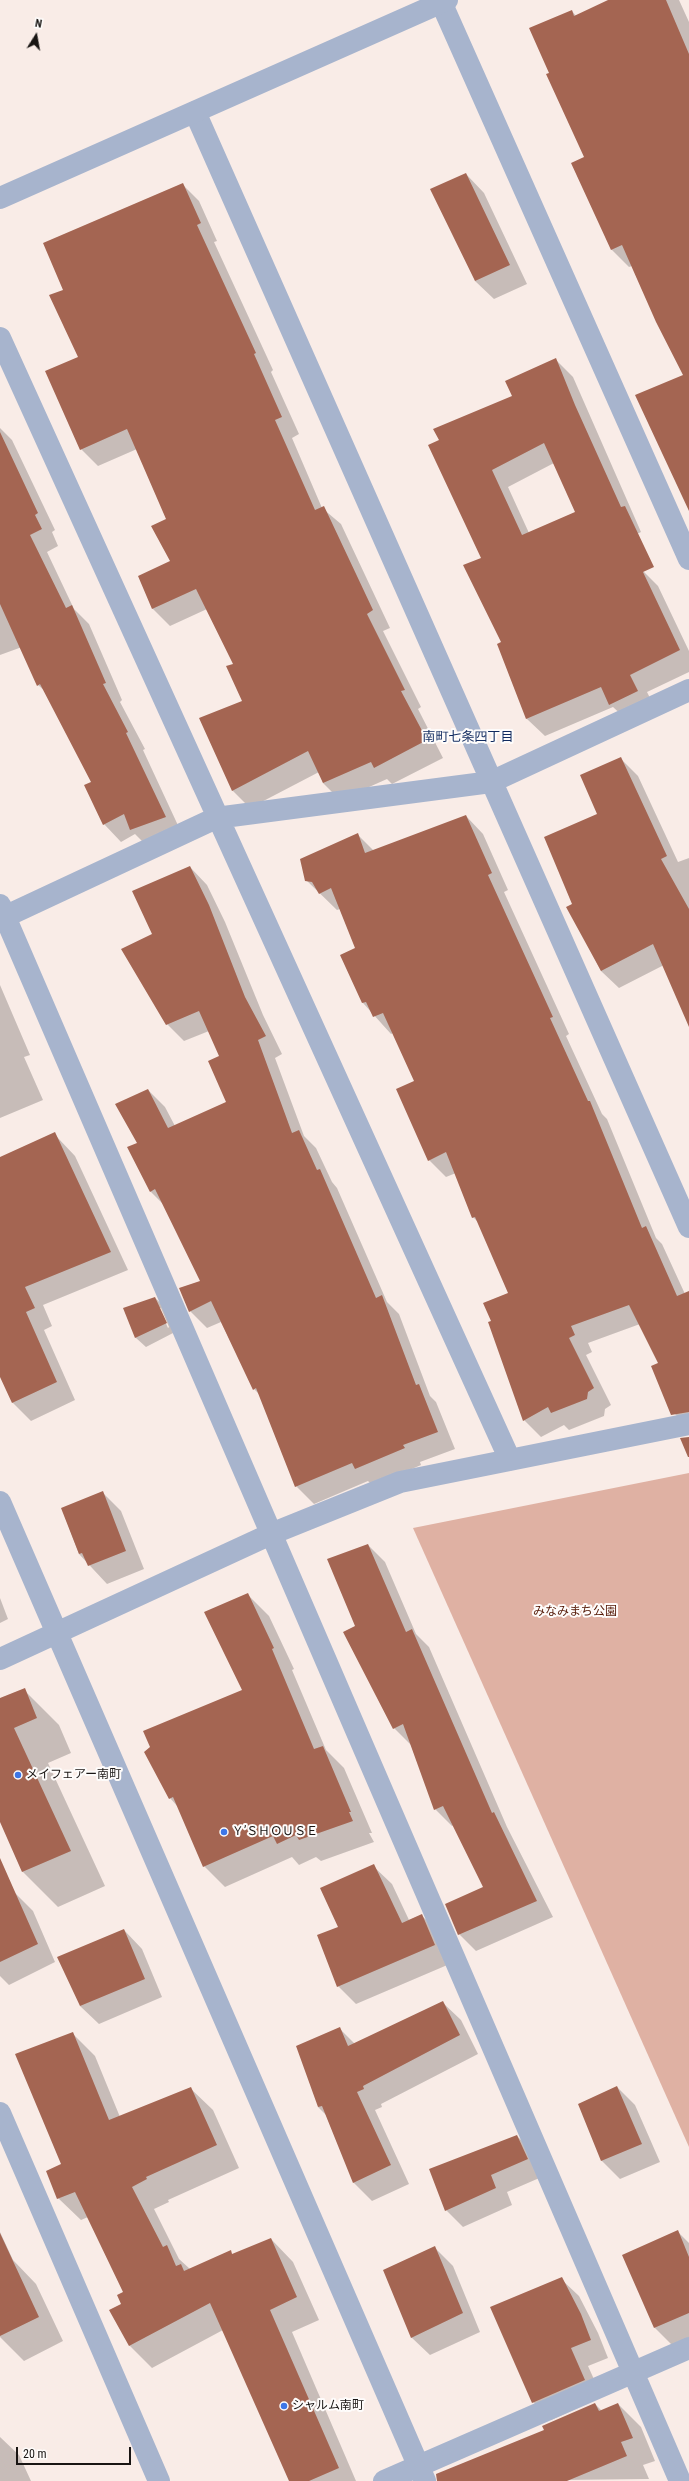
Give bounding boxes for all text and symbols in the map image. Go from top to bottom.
north arrow [16,16,56,56]
text: N [34,17,43,31]
district label: 南町七条四丁目 [423,730,513,746]
park label: みなみまち公園 [533,1605,617,1619]
place label: メイフェアー南町 [26,1768,121,1782]
marker: メイフェアー南町 [13,1770,23,1780]
place label: Ｙ’ＳＨＯＵＳＥ [232,1825,318,1839]
marker: Ｙ’ＳＨＯＵＳＥ [219,1827,229,1837]
place label: シャルム南町 [292,2399,364,2413]
marker: シャルム南町 [279,2401,289,2411]
scale bar [18,2439,133,2465]
text: 20 m [23,2447,47,2461]

